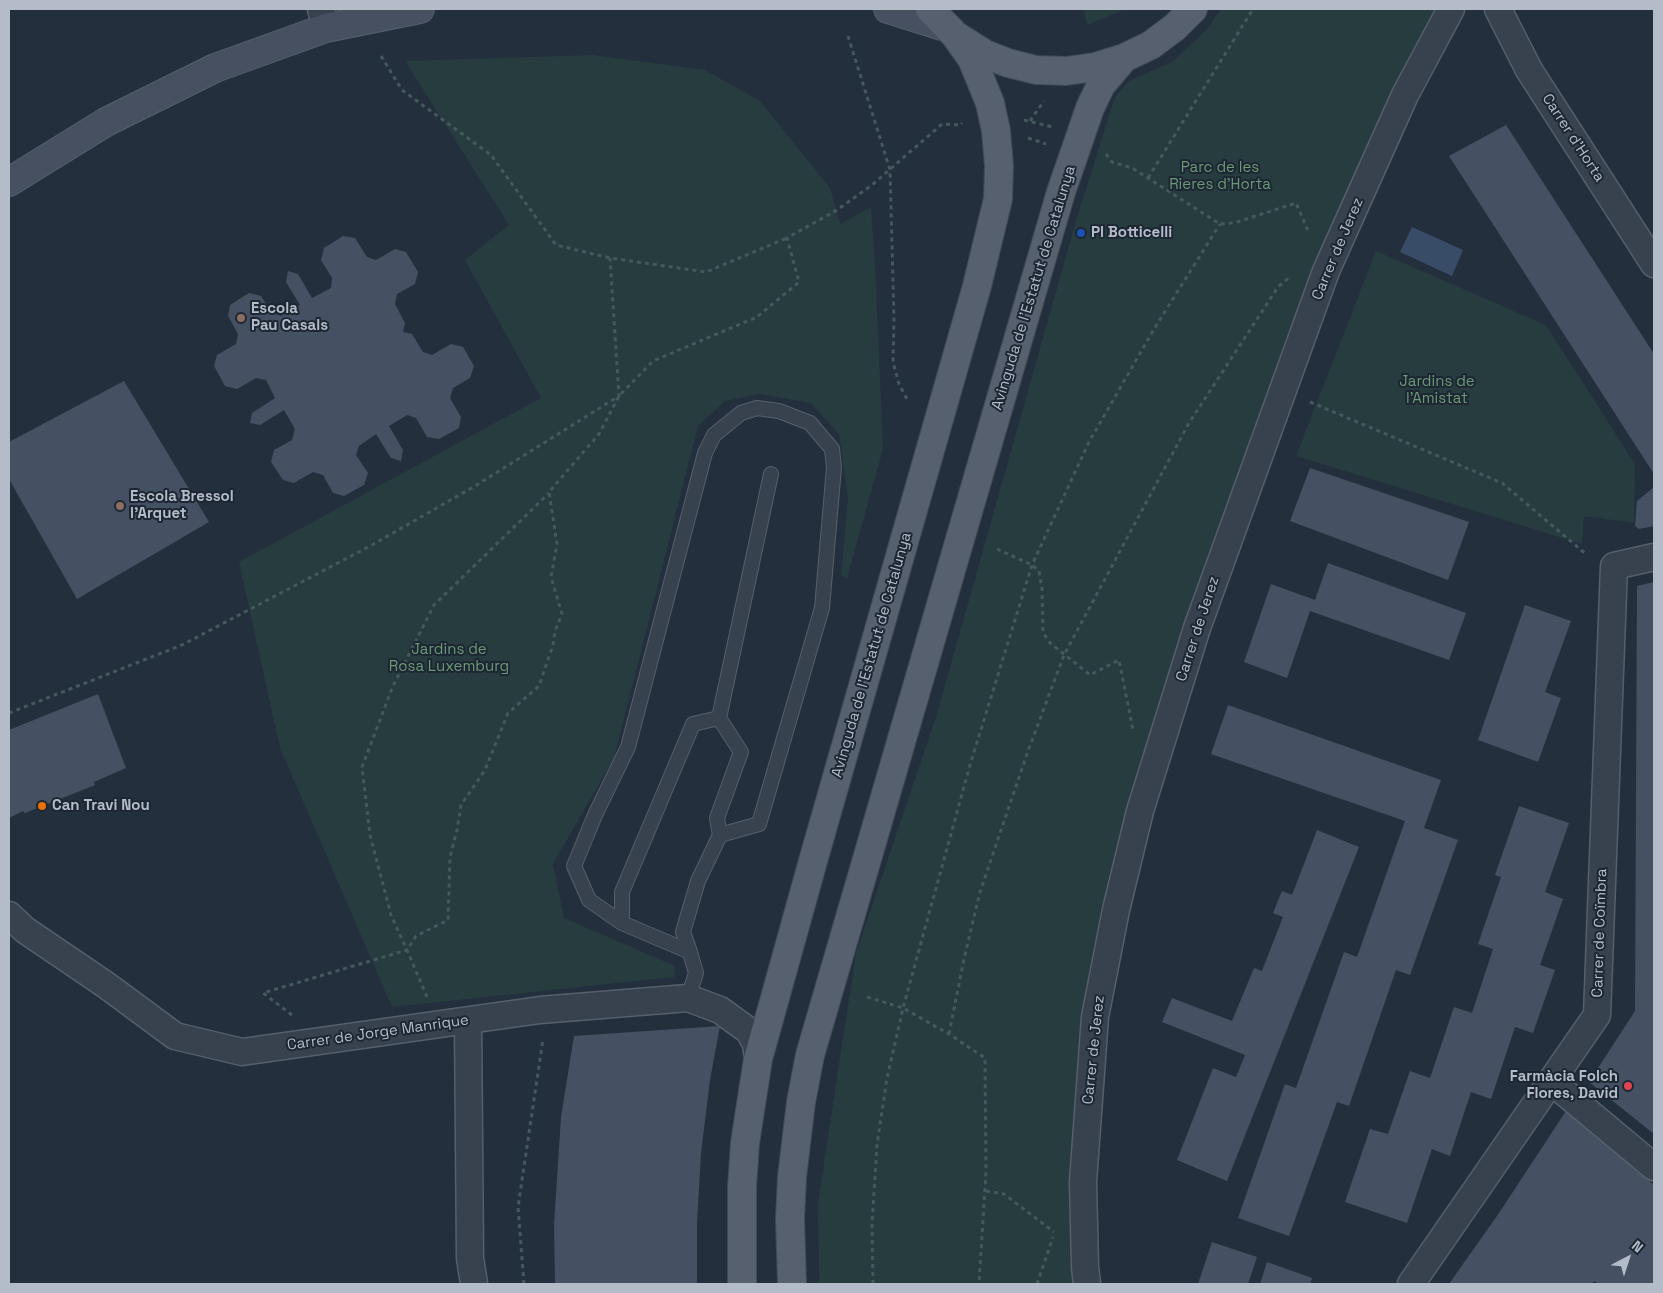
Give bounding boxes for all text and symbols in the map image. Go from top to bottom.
street label: Carrer d'Horta [1538,91,1608,185]
park label: Parc de les Rieres d'Horta [1169,159,1271,194]
street label: Avinguda de l'Estatut de Catalunya [988,164,1080,412]
street label: Carrer de Jerez [1308,195,1368,303]
place label: Pl Botticelli [1091,224,1172,242]
marker: Pl Botticelli [1075,227,1087,239]
place label: Escola Pau Casals [251,300,328,335]
marker: Escola Pau Casals [235,312,247,324]
park label: Jardins de l'Amistat [1399,373,1475,408]
place label: Escola Bressol l'Arquet [130,488,234,523]
marker: Escola Bressol l'Arquet [114,500,126,512]
street label: Avinguda de l'Estatut de Catalunya [828,530,916,780]
street label: Carrer de Jerez [1173,574,1223,684]
park label: Jardins de Rosa Luxemburg [389,641,509,676]
place label: Can Travi Nou [52,797,150,815]
marker: Can Travi Nou [36,800,48,812]
street label: Carrer de Coïmbra [1589,868,1611,998]
street label: Carrer de Jerez [1079,995,1109,1105]
street label: Carrer de Jorge Manrique [286,1011,470,1055]
place label: Farmàcia Folch Flores, David [1510,1068,1618,1103]
marker: Farmàcia Folch Flores, David [1622,1080,1634,1092]
north arrow [1603,1233,1653,1283]
text: N [1628,1237,1647,1256]

